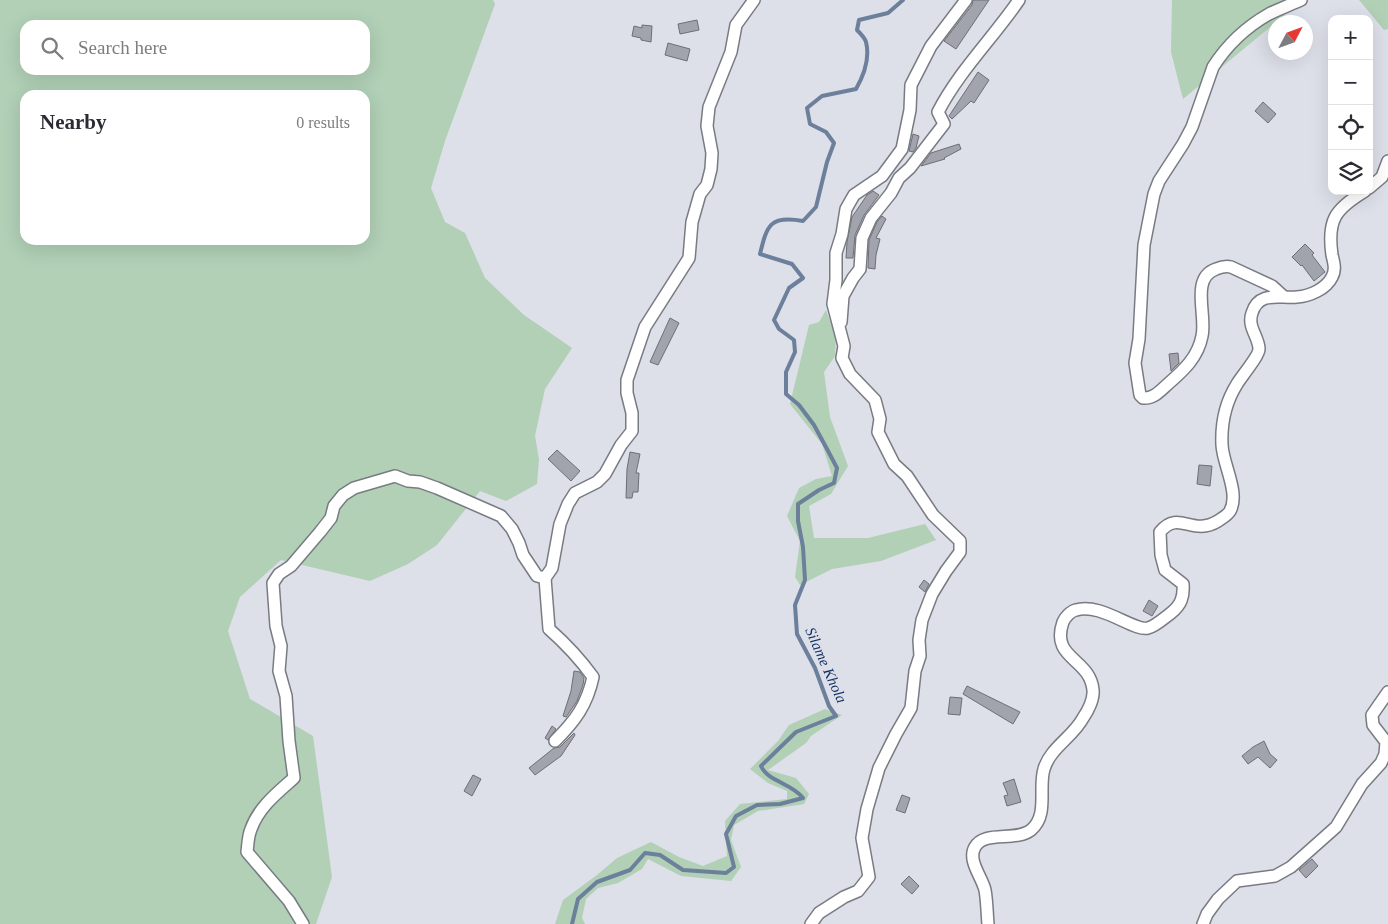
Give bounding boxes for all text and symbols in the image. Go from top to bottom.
north arrow [1268,15,1313,60]
map controls [1328,15,1373,195]
button: + [1328,15,1373,60]
search box [20,20,370,75]
icon: search [38,34,66,62]
text: Search here [78,37,167,58]
button: − [1328,60,1373,105]
button: locate [1328,105,1373,150]
text: Nearby [40,110,107,134]
text: 0 results [296,114,350,131]
button: layers [1328,150,1373,195]
water label: Silame Khola [802,625,850,705]

